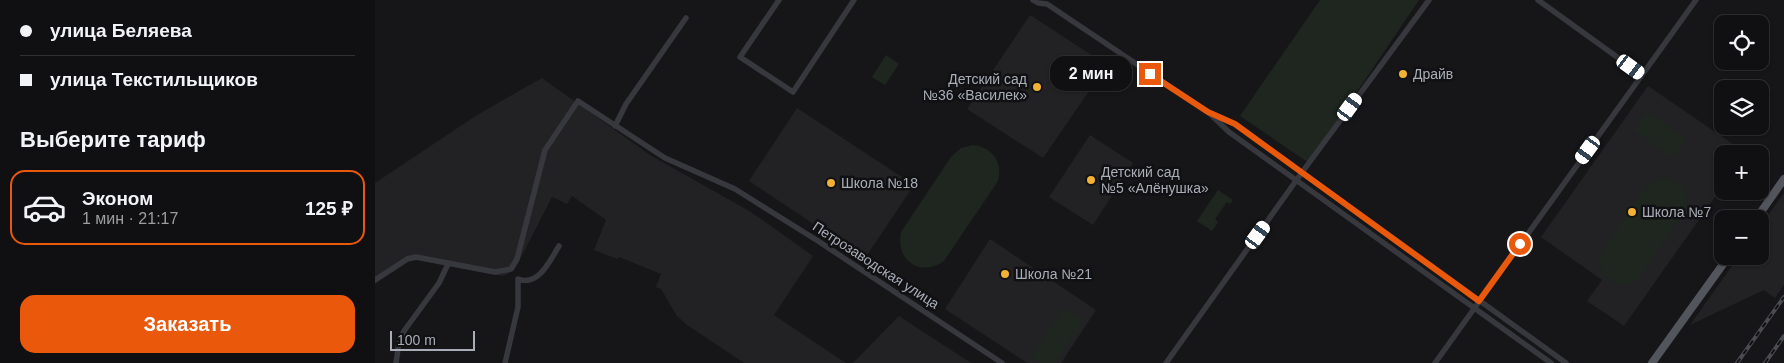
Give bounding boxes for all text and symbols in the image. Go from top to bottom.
map controls [1714,15,1769,265]
button: locate [1714,15,1769,70]
text: улица Беляева [50,20,192,41]
car [1614,52,1647,82]
callout: 2 мин [1050,56,1133,92]
route end [1139,63,1161,85]
text: 2 мин [1069,65,1113,82]
place label: Драйв [1413,66,1453,82]
marker: Драйв [1397,68,1409,80]
text: улица Текстильщиков [50,69,258,90]
place label: Детский сад №36 «Василек» [923,71,1027,103]
button: layers [1714,80,1769,135]
marker: Детский сад №36 «Василек» [1031,81,1043,93]
car [1335,90,1364,124]
text: Выберите тариф [20,127,206,152]
car [1573,133,1602,167]
button: + [1714,145,1769,200]
place label: Детский сад №5 «Алёнушка» [1101,164,1209,196]
marker: Детский сад №5 «Алёнушка» [1085,174,1097,186]
place label: Школа №18 [841,175,918,191]
marker: Школа №18 [825,177,837,189]
icon: car [22,185,67,230]
text: Эконом [82,188,153,209]
text: 125 ₽ [305,198,353,219]
place label: Школа №7 [1642,204,1711,220]
marker: Школа №7 [1626,206,1638,218]
text: 1 мин · 21:17 [82,210,178,227]
button: − [1714,210,1769,265]
street label: Петрозаводская улица [810,218,942,312]
car [1243,218,1272,252]
route start [1509,233,1531,255]
place label: Школа №21 [1015,266,1092,282]
marker: Школа №21 [999,268,1011,280]
button: Заказать [20,295,355,353]
scale bar [390,328,475,351]
text: 100 m [397,332,436,348]

